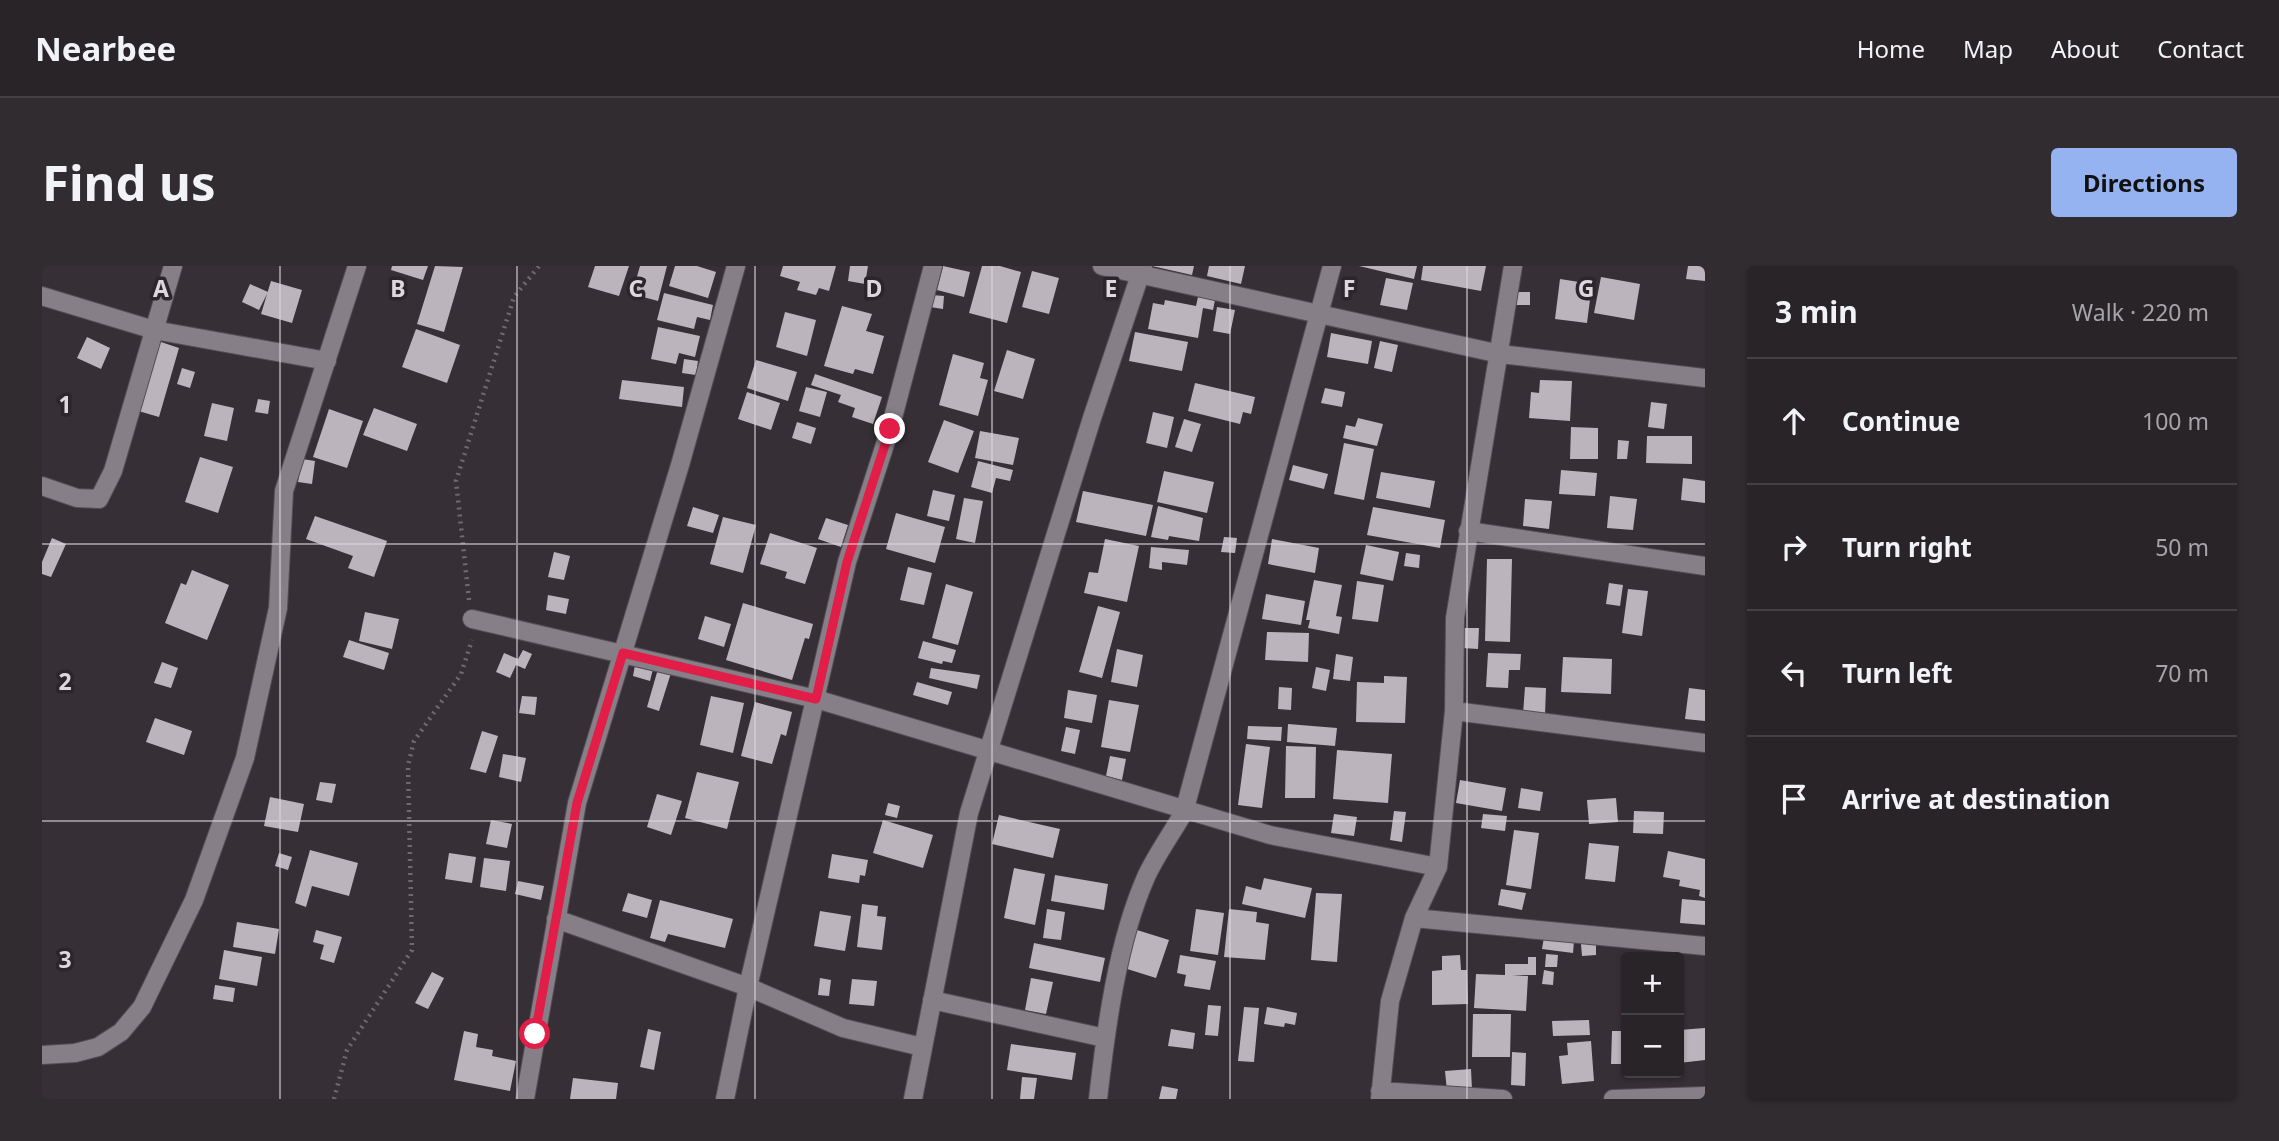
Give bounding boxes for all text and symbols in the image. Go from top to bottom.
text: Nearbee [35,26,176,71]
text: Home [1857,32,1925,65]
text: Map [1963,32,2013,65]
text: About [2051,32,2119,65]
text: Contact [2157,32,2244,65]
button: Directions [2051,148,2237,217]
text: Find us [42,149,216,215]
text: A [153,272,169,304]
text: B [390,272,406,304]
text: C [629,272,644,304]
text: D [866,272,882,304]
text: E [1105,272,1117,304]
text: F [1343,272,1355,304]
text: G [1578,272,1594,304]
text: 3 min [1775,291,1858,332]
text: Walk · 220 m [2072,296,2209,328]
text: 1 [58,388,72,420]
icon: ahead [1775,402,1813,440]
text: Continue [1842,403,1960,439]
text: 100 m [2142,405,2209,437]
route end [874,413,905,444]
icon: right [1775,528,1813,566]
text: Turn right [1842,529,1972,565]
text: 50 m [2155,531,2209,563]
icon: left [1775,654,1813,692]
text: Turn left [1842,655,1953,691]
text: 70 m [2155,657,2209,689]
text: 2 [58,665,72,697]
icon: arrive [1775,780,1813,818]
text: Arrive at destination [1842,781,2111,817]
text: 3 [58,943,72,975]
map controls [1621,952,1684,1078]
button: + [1621,952,1684,1015]
button: − [1621,1015,1684,1078]
route start [519,1018,550,1049]

